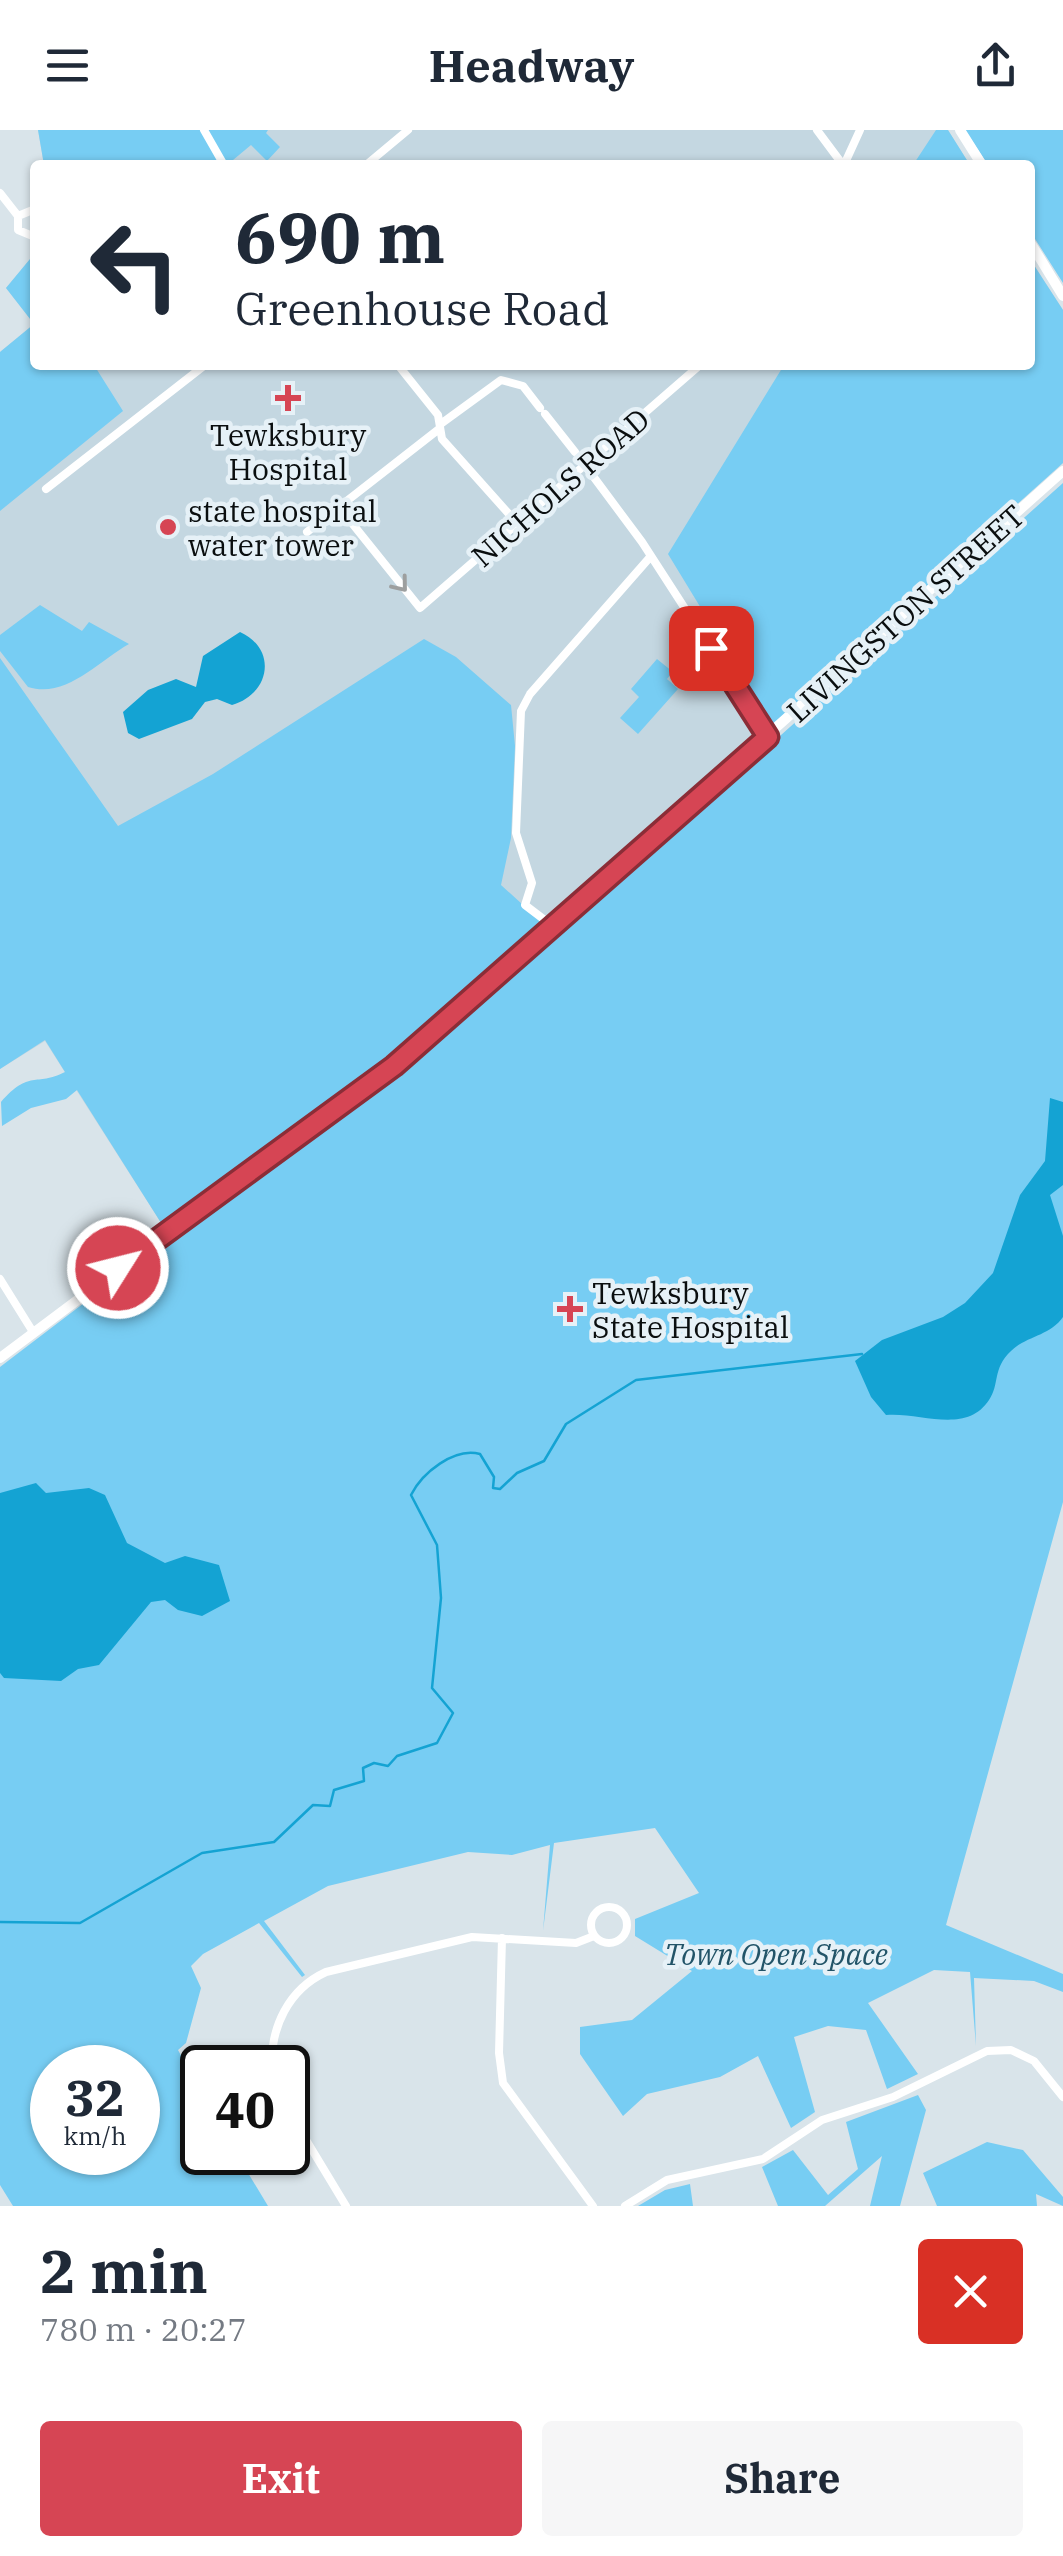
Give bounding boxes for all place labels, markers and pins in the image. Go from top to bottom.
marker: Tewksbury Hospital [275,385,301,411]
place label: Tewksbury Hospital [210,415,366,488]
place label: state hospital water tower [188,491,377,564]
marker: state hospital water tower [157,516,179,538]
pin [669,606,754,691]
place label: Tewksbury State Hospital [592,1273,789,1346]
marker: Tewksbury State Hospital [557,1296,583,1322]

